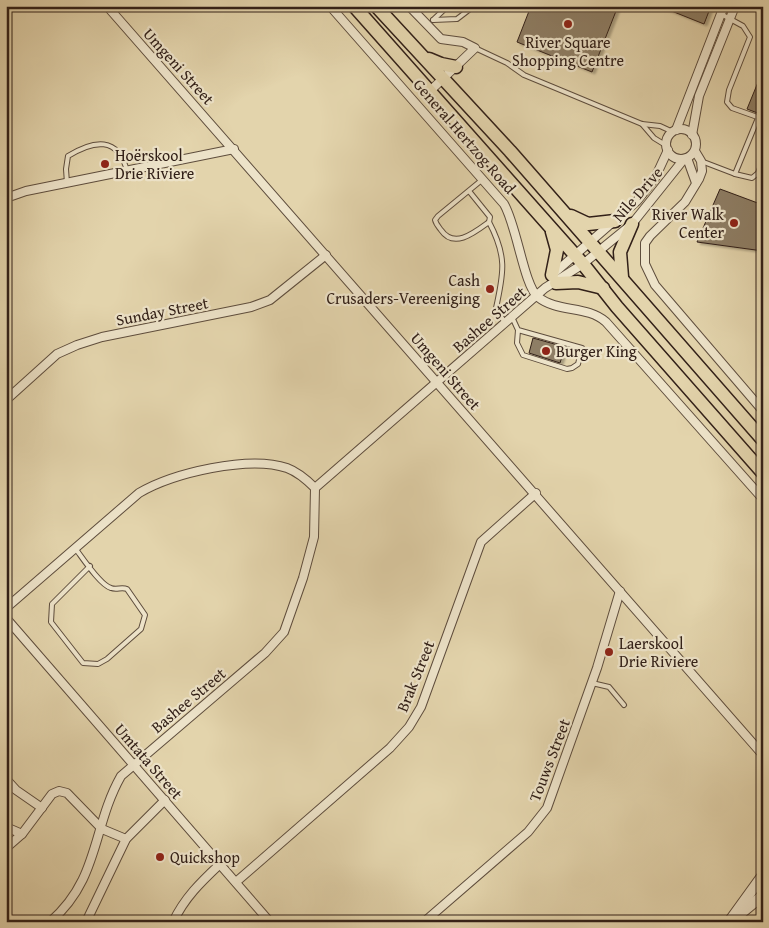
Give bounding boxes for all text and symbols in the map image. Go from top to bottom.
marker: River Square Shopping Centre [562,18,574,30]
street label: Umgeni Street [138,22,220,110]
place label: River Square Shopping Centre [512,30,624,72]
street label: General Hertzog Road [408,73,522,199]
place label: Hoërskool Drie Riviere [115,143,194,185]
marker: Hoërskool Drie Riviere [99,158,111,170]
street label: Nile Drive [606,161,668,227]
place label: River Walk Center [652,202,725,244]
marker: River Walk Center [728,217,740,229]
place label: Cash Crusaders-Vereeniging [326,268,480,310]
street label: Bashee Street [447,280,531,358]
marker: Cash Crusaders-Vereeniging [484,283,496,295]
street label: Sunday Street [114,290,211,332]
street label: Umgeni Street [405,327,487,416]
place label: Burger King [556,339,637,363]
marker: Burger King [540,345,552,357]
place label: Laerskool Drie Riviere [619,631,698,673]
street label: Brak Street [390,636,440,715]
marker: Laerskool Drie Riviere [603,646,615,658]
street label: Bashee Street [145,661,231,738]
street label: Touws Street [522,715,576,805]
street label: Umtata Street [109,718,189,805]
place label: Quickshop [170,845,240,869]
marker: Quickshop [154,851,166,863]

